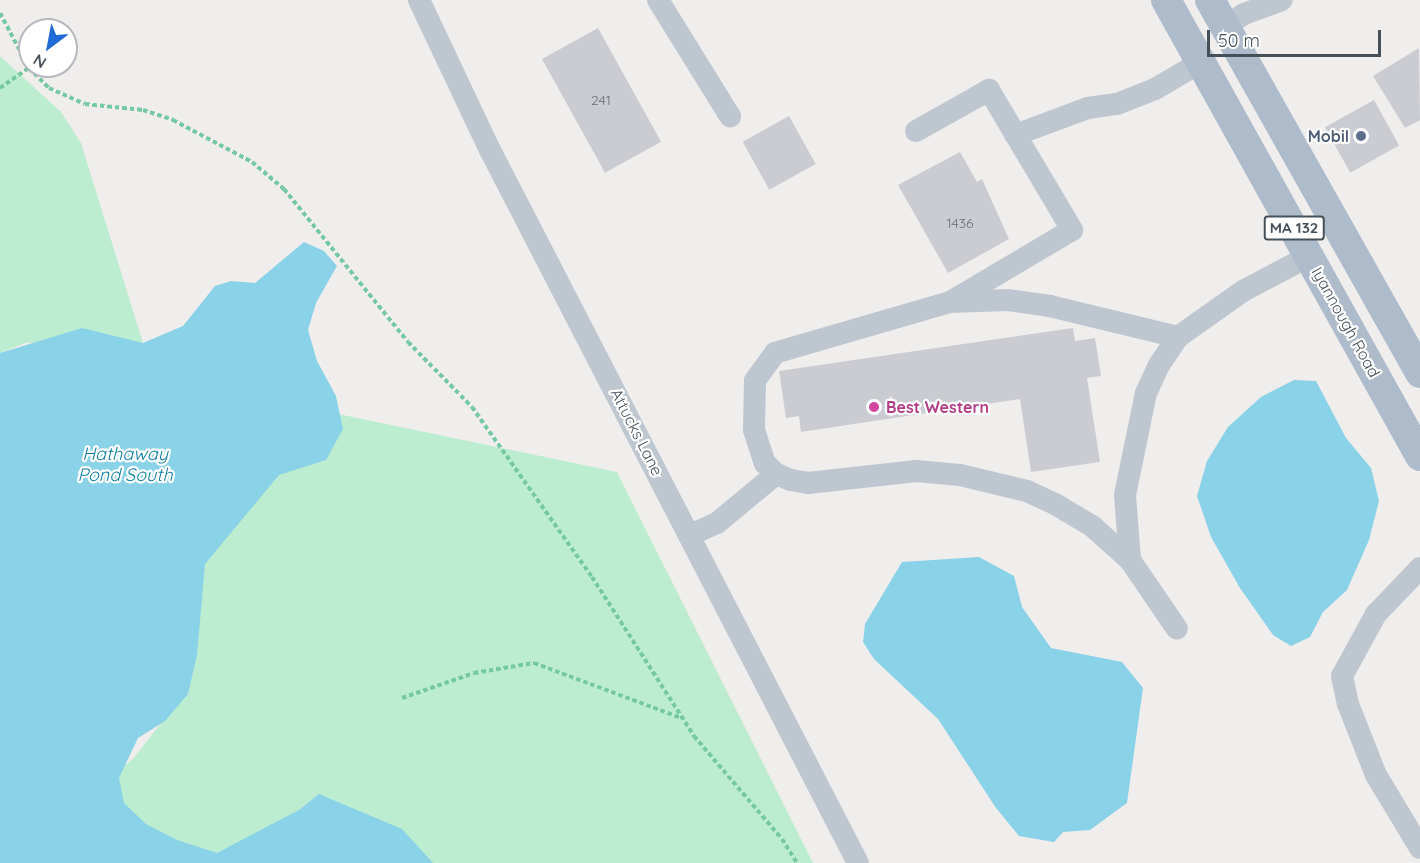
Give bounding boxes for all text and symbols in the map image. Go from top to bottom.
north arrow [18,18,78,78]
scale bar [1210,18,1384,56]
text: 50 m [1218,29,1260,52]
text: N [29,50,50,73]
house number: 241 [591,92,611,108]
place label: Mobil [1308,126,1349,146]
marker: Mobil [1354,129,1368,143]
house number: 1436 [946,215,974,231]
road number: MA 132 [1262,216,1326,240]
street label: Iyannough Road [1308,264,1384,380]
street label: Attucks Lane [607,385,667,479]
place label: Best Western [886,397,989,417]
marker: Best Western [867,400,881,414]
water label: Hathaway Pond South [77,444,173,486]

